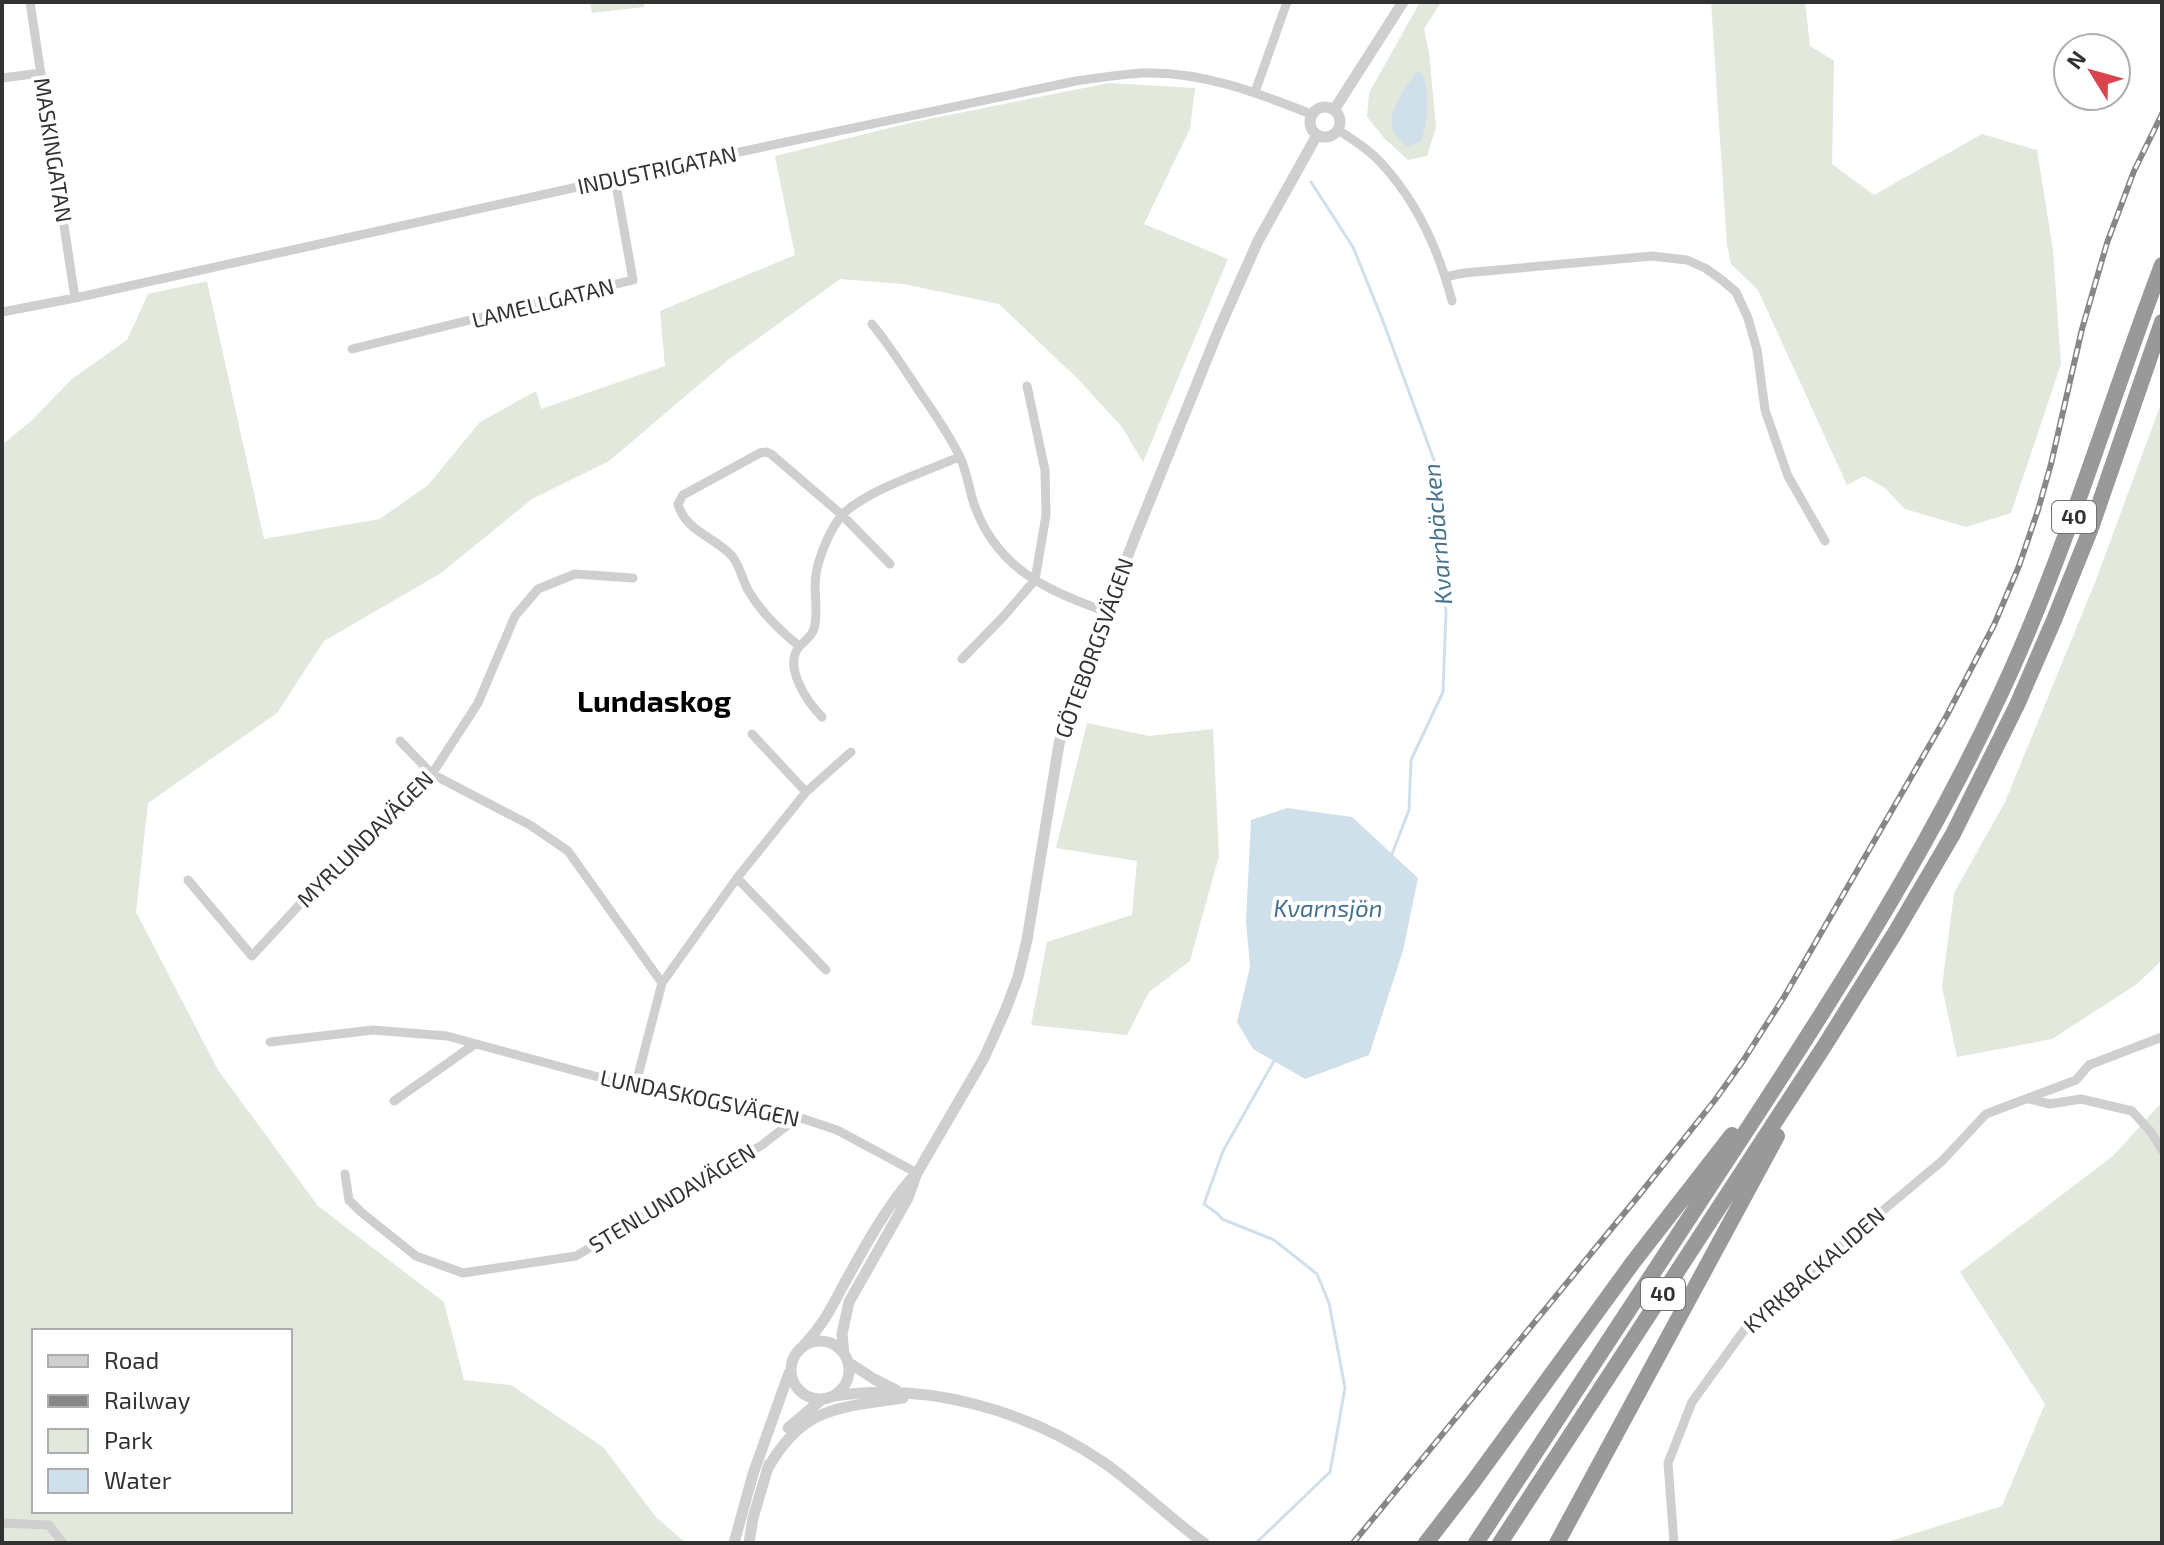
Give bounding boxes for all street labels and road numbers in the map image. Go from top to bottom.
street label: MASKINGATAN [30,75,78,224]
street label: INDUSTRIGATAN [575,139,739,199]
street label: LAMELLGATAN [469,272,617,332]
road number: 40 [2052,501,2096,533]
street label: GÖTEBORGSVÄGEN [1048,554,1138,741]
street label: MYRLUNDAVÄGEN [291,765,438,912]
street label: LUNDASKOGSVÄGEN [598,1063,802,1131]
street label: STENLUNDAVÄGEN [584,1137,759,1257]
street label: KYRKBACKALIDEN [1738,1201,1889,1337]
road number: 40 [1641,1278,1685,1310]

